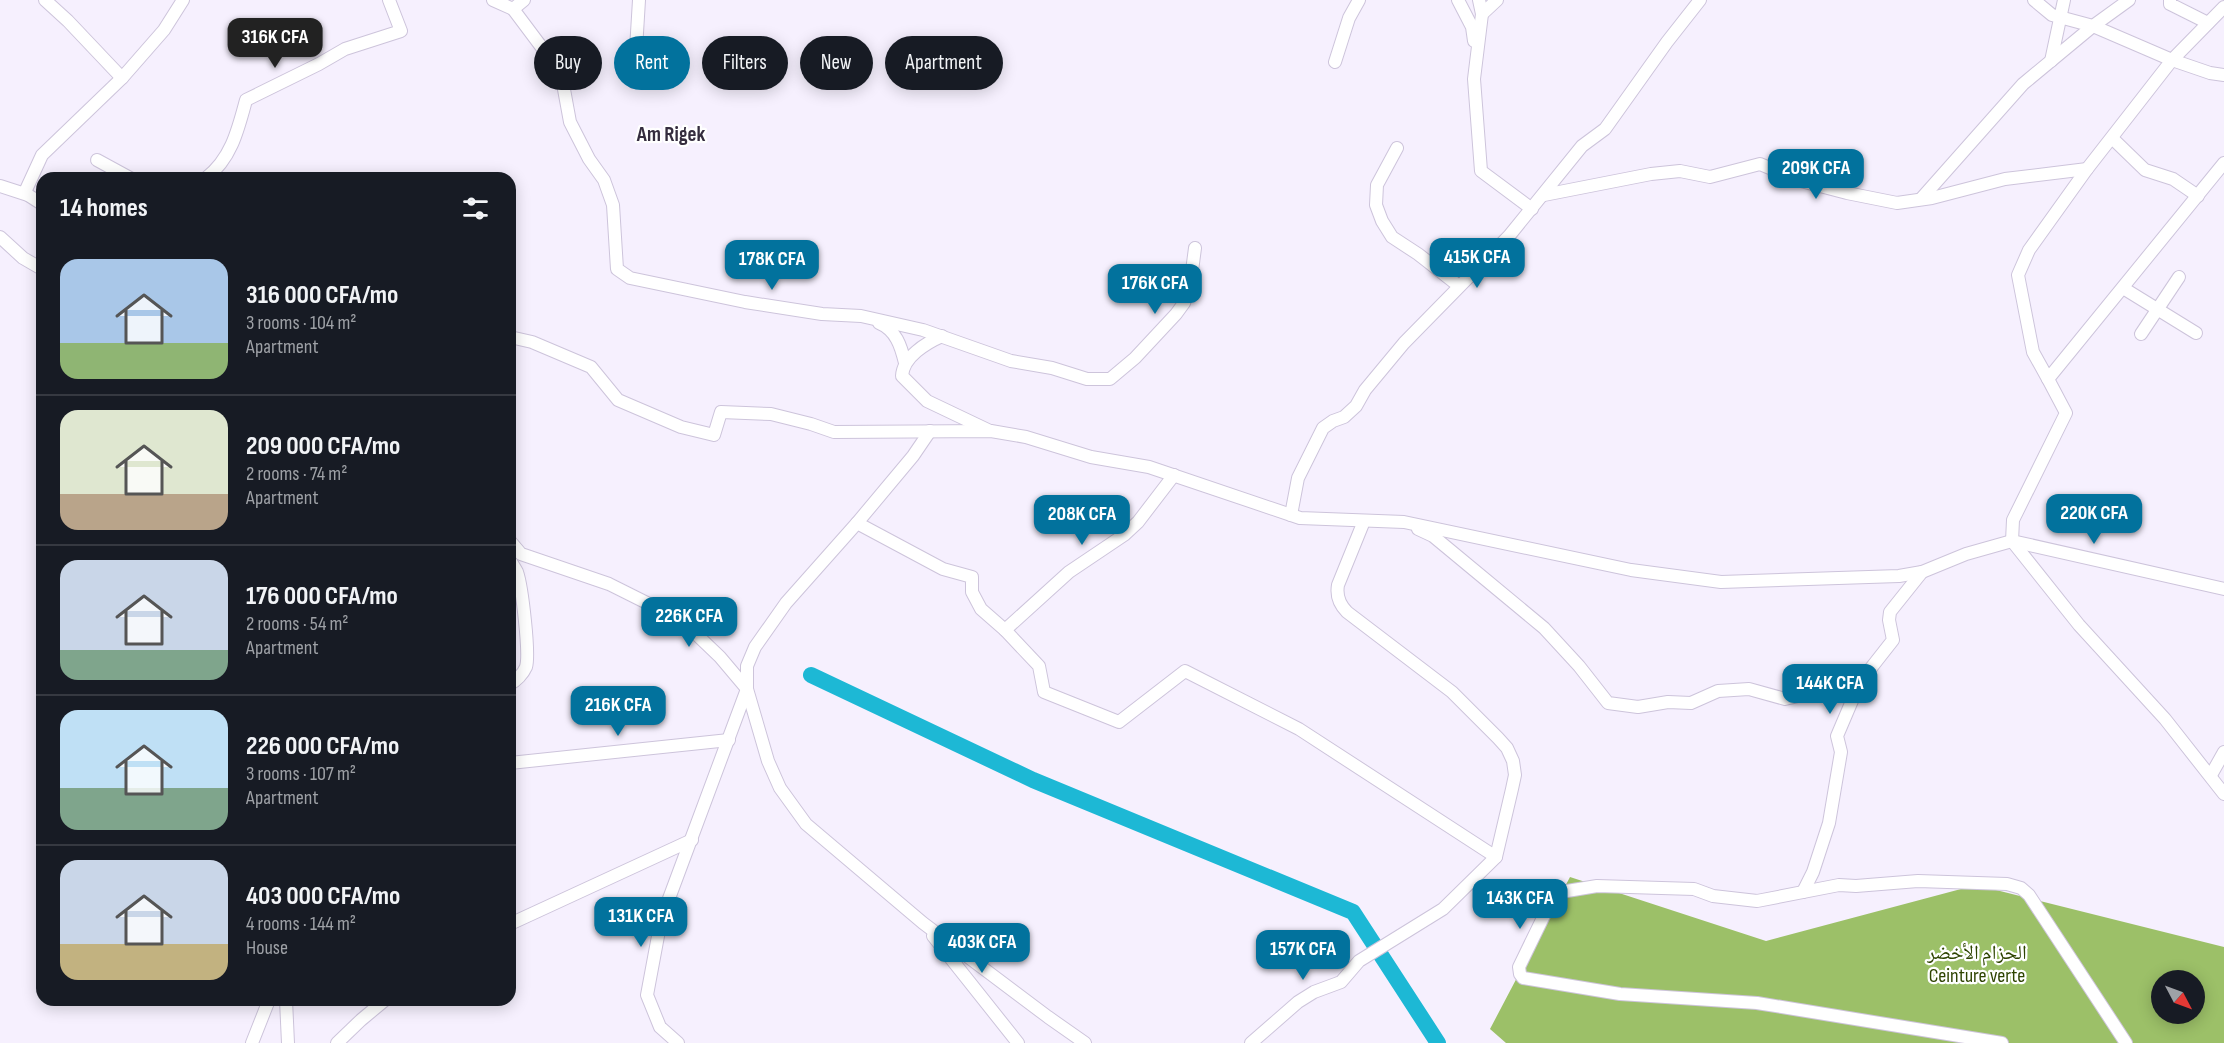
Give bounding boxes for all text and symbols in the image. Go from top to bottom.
pin: 316K CFA [213,18,337,69]
text: 316K CFA [242,25,308,49]
chip: Buy [534,36,602,90]
chip: Rent [614,36,690,90]
chip: Filters [702,36,788,90]
chip: New [800,36,873,90]
chip: Apartment [885,36,1003,90]
district label: Am Rigek [636,122,705,147]
pin: 209K CFA [1754,149,1878,200]
text: 209K CFA [1782,156,1850,180]
icon: filters [459,192,492,225]
text: 14 homes [60,193,148,224]
pin: 415K CFA [1415,238,1539,289]
pin: 178K CFA [710,240,834,291]
text: 415K CFA [1444,245,1510,269]
text: 178K CFA [739,247,805,271]
pin: 176K CFA [1093,264,1217,315]
text: 176K CFA [1122,271,1188,295]
text: 316 000 CFA/mo [246,280,398,311]
icon: home [108,283,180,355]
text: 3 rooms · 104 m² [246,311,356,335]
text: Apartment [246,335,319,359]
text: 209 000 CFA/mo [246,431,400,462]
icon: home [108,434,180,506]
text: 2 rooms · 74 m² [246,462,347,486]
text: Apartment [246,486,319,510]
pin: 220K CFA [2032,494,2156,545]
pin: 208K CFA [1020,495,1144,546]
text: 220K CFA [2060,501,2128,525]
text: 208K CFA [1048,502,1116,526]
text: 176 000 CFA/mo [246,581,398,612]
icon: home [108,584,180,656]
pin: 226K CFA [627,597,751,648]
text: 226K CFA [655,604,723,628]
text: 2 rooms · 54 m² [246,612,348,636]
text: Apartment [246,636,319,660]
pin: 144K CFA [1768,664,1892,715]
text: 144K CFA [1796,671,1864,695]
pin: 216K CFA [556,686,680,737]
text: 216K CFA [585,693,651,717]
text: 226 000 CFA/mo [246,731,399,762]
icon: home [108,734,180,806]
text: 3 rooms · 107 m² [246,762,356,786]
text: Apartment [246,786,319,810]
pin: 143K CFA [1458,879,1582,930]
text: 403 000 CFA/mo [246,881,400,912]
icon: home [108,884,180,956]
text: 143K CFA [1487,886,1553,910]
pin: 131K CFA [579,897,703,948]
text: 131K CFA [608,904,674,928]
text: 4 rooms · 144 m² [246,912,356,936]
pin: 403K CFA [920,923,1044,974]
text: 403K CFA [948,930,1016,954]
pin: 157K CFA [1241,930,1365,981]
text: House [246,936,288,960]
text: 157K CFA [1270,937,1336,961]
park label: الحزام الأخضر Ceinture verte [1926,941,2027,988]
north arrow [2151,970,2205,1024]
map controls [2151,970,2205,1024]

